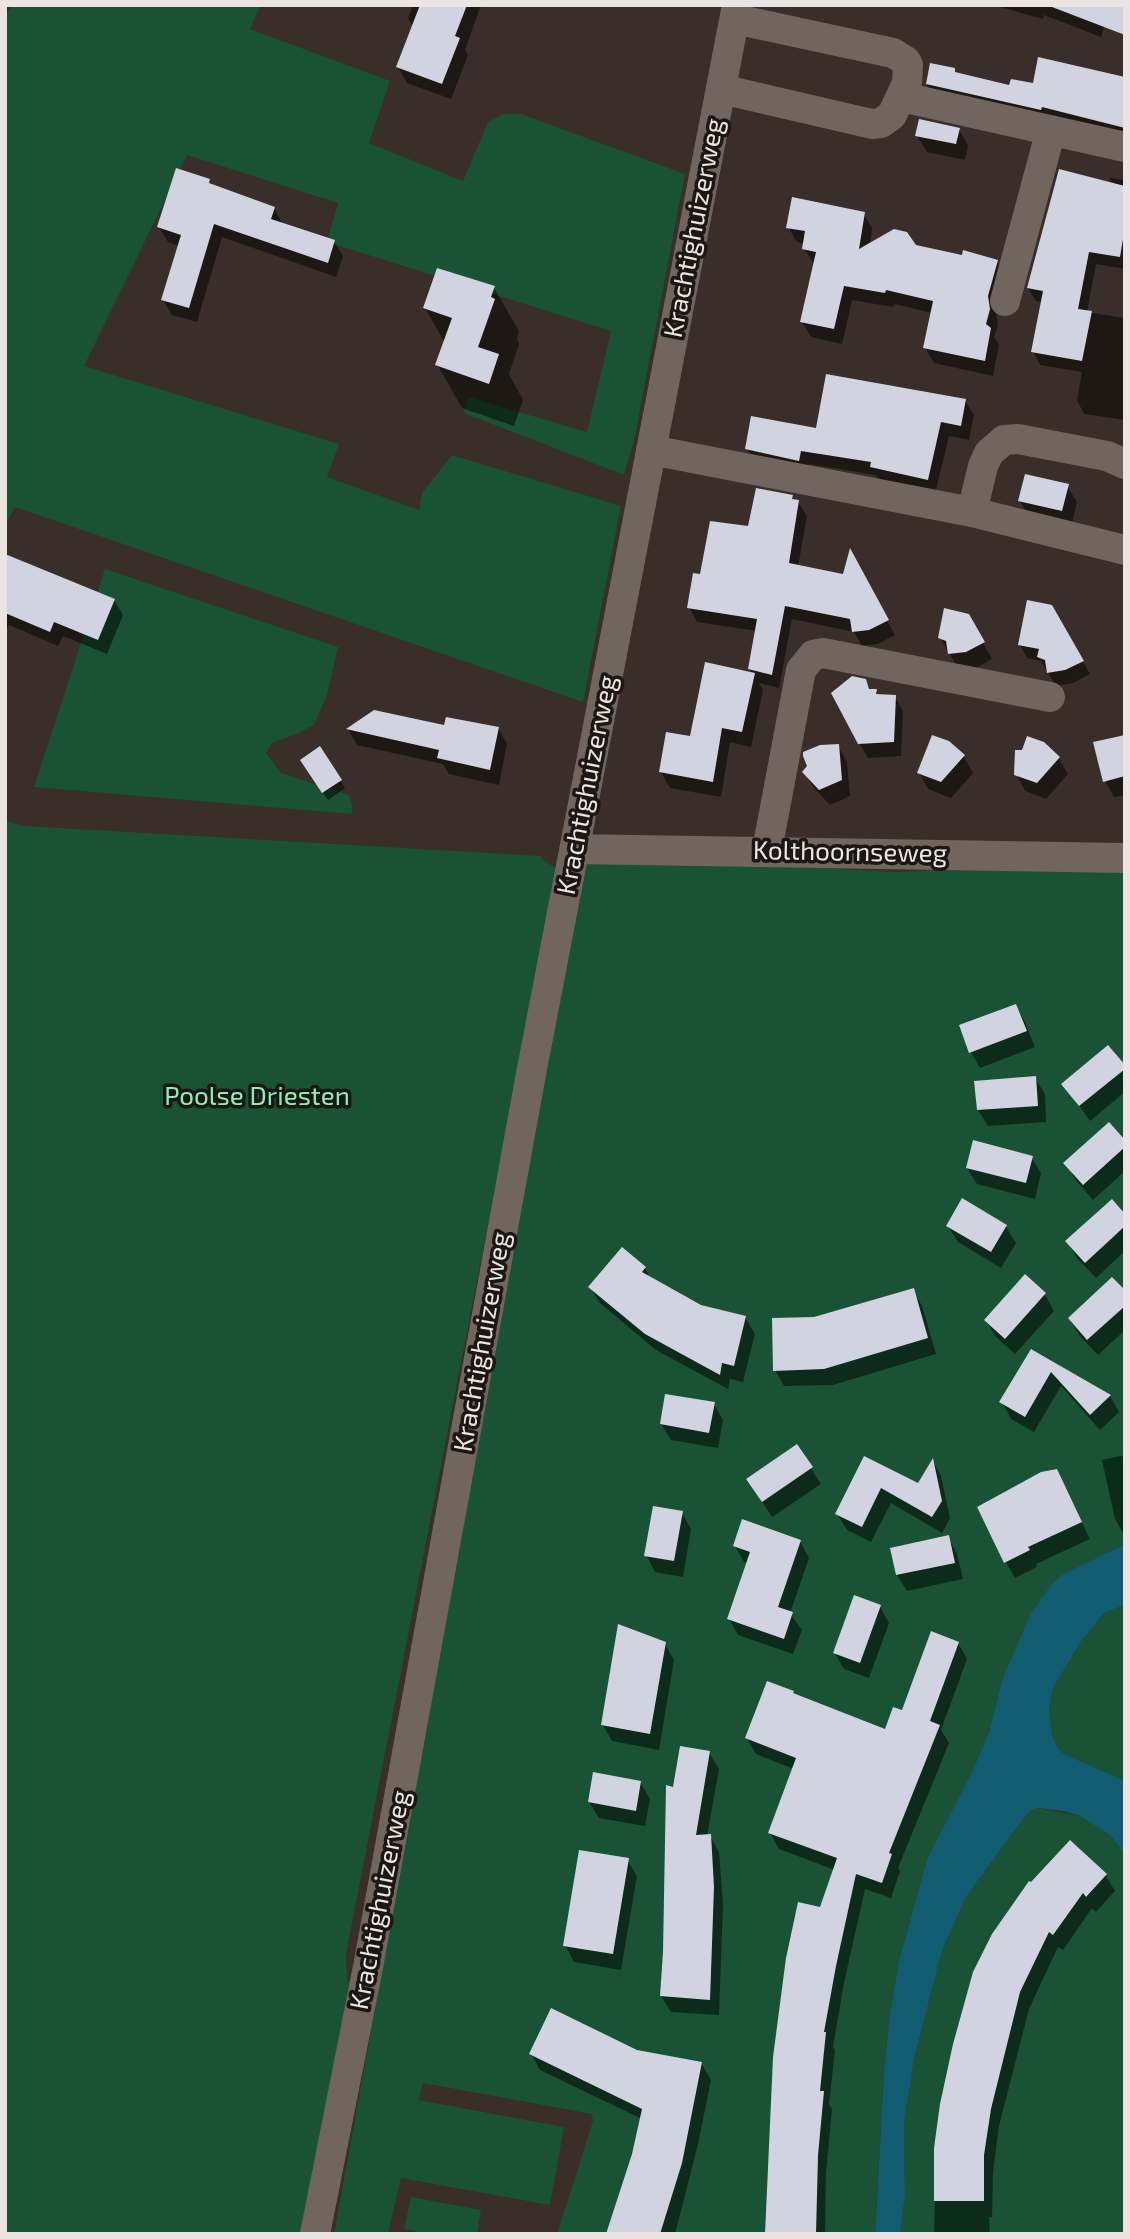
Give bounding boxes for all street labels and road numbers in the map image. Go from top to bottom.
street label: Krachtighuizerweg [657,116,731,340]
street label: Krachtighuizerweg [550,673,624,897]
street label: Kolthoornseweg [753,835,947,869]
street label: Krachtighuizerweg [447,1230,517,1454]
street label: Krachtighuizerweg [343,1788,417,2012]

